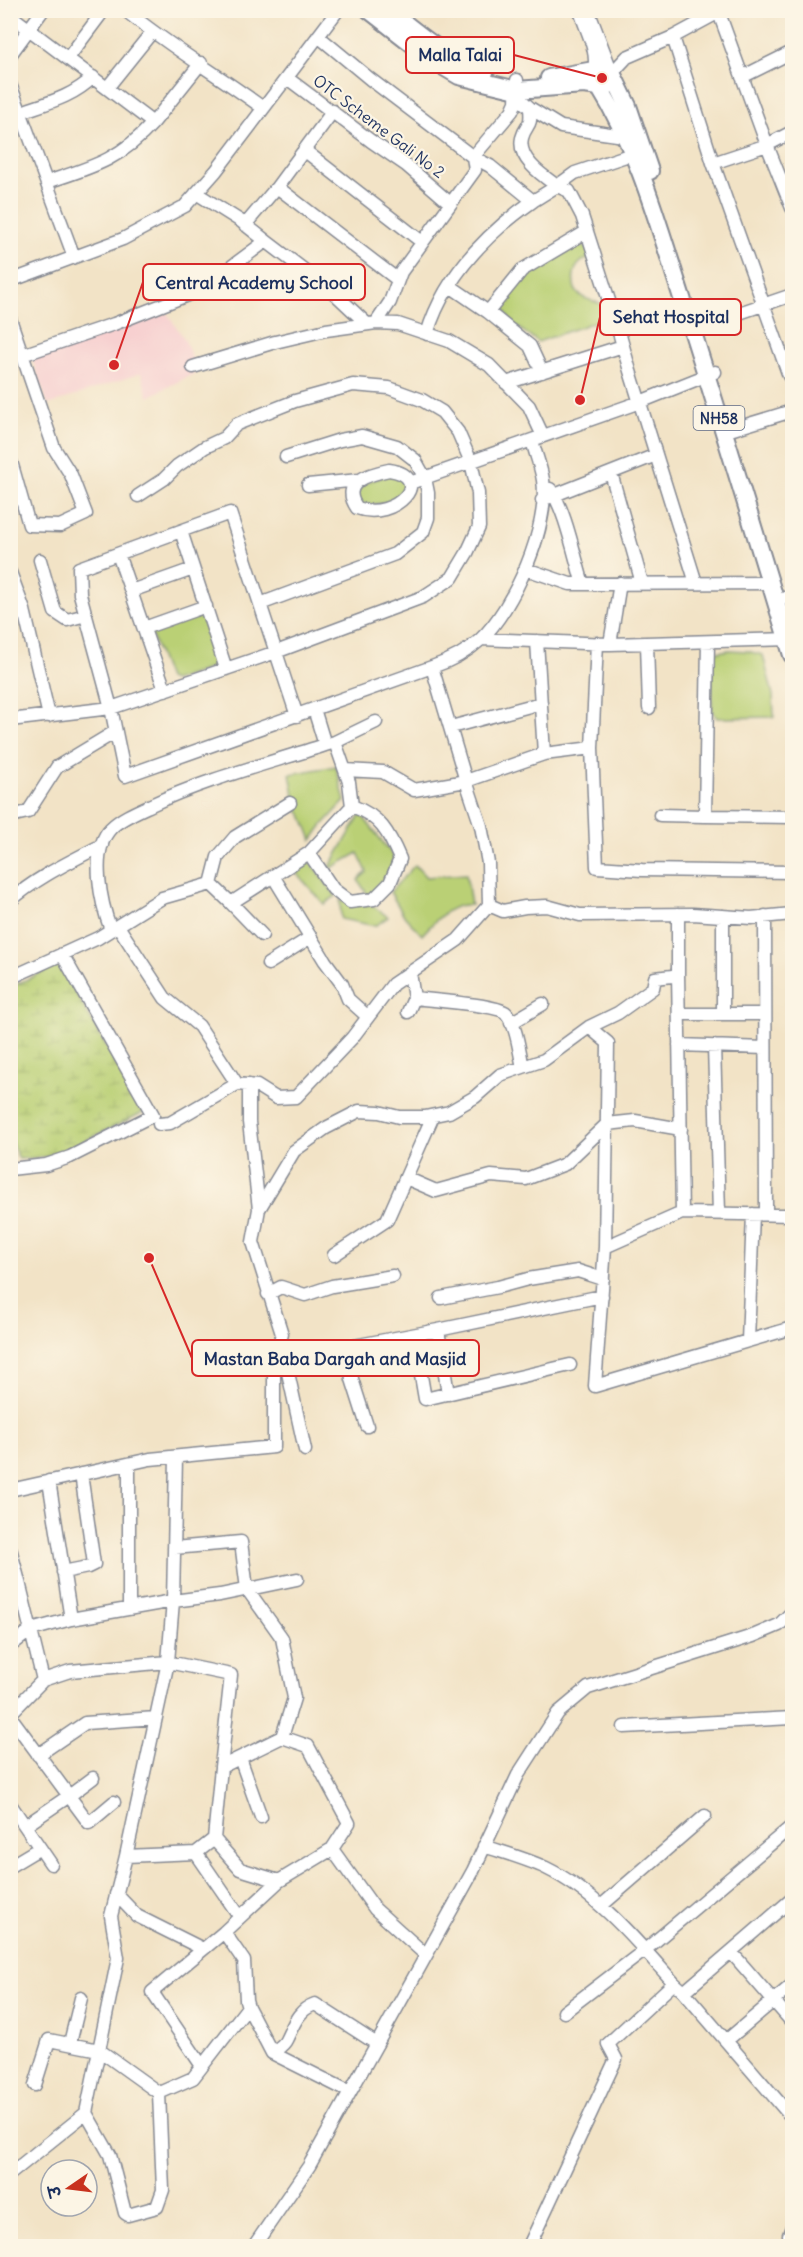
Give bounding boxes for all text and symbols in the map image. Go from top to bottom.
callout: Malla Talai [406,37,514,73]
text: Malla Talai [418,43,502,66]
street label: OTC Scheme Gali No 2 [309,70,449,182]
callout: Central Academy School [143,264,365,300]
text: Central Academy School [155,271,353,294]
callout: Sehat Hospital [600,299,741,335]
text: Sehat Hospital [613,305,729,328]
road number: NH58 [694,406,744,430]
callout: Mastan Baba Dargah and Masjid [192,1340,479,1376]
text: Mastan Baba Dargah and Masjid [204,1347,467,1370]
north arrow [39,2158,99,2218]
text: उ [43,2183,66,2201]

